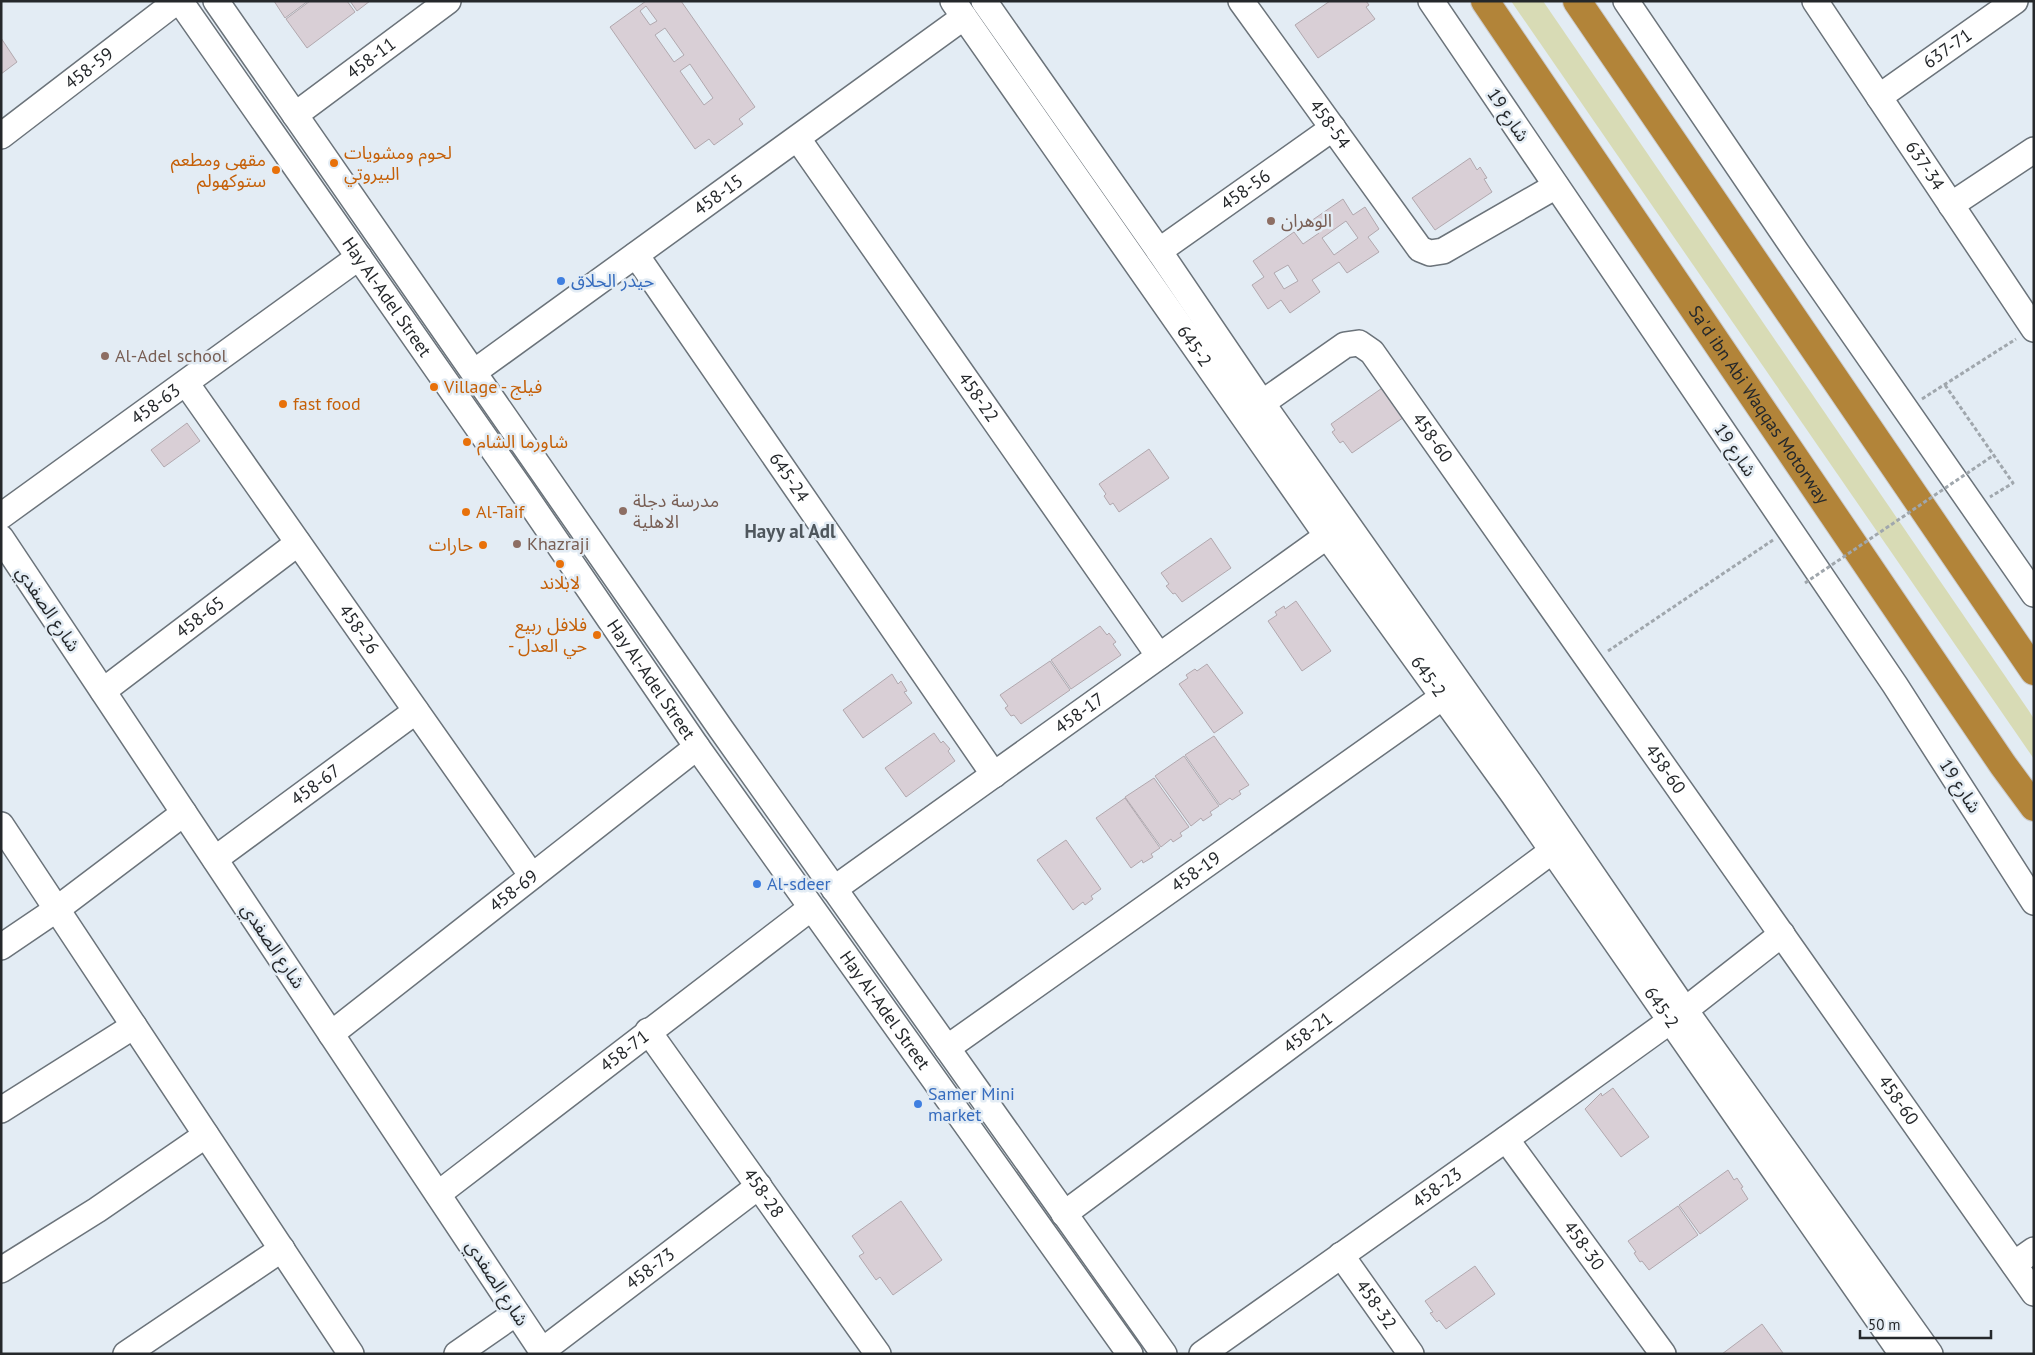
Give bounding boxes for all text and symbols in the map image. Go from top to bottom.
street label: 637-71 [1918,23,1976,73]
street label: 458-11 [342,32,400,84]
street label: 458-59 [60,42,118,94]
street label: شارع 19 [1480,84,1535,147]
street label: 458-54 [1305,95,1356,153]
street label: 637-34 [1901,136,1950,195]
place label: لحوم ومشويات البيروتي [344,141,452,187]
place label: مقهى ومطعم ستوكهولم [171,148,266,194]
marker: لحوم ومشويات البيروتي [328,157,340,169]
marker: مقهى ومطعم ستوكهولم [270,164,282,176]
street label: 458-56 [1216,164,1275,215]
street label: 458-15 [689,169,748,220]
place label: الوهران [1281,209,1332,232]
marker: الوهران [1265,215,1277,227]
street label: Hay Al-Adel Street [337,232,437,361]
place label: حيدر الحلاق [571,269,654,292]
marker: حيدر الحلاق [555,275,567,287]
street label: Sa'd ibn Abi Waqqas Motorway [1684,301,1835,509]
street label: 645-2 [1172,320,1217,371]
place label: Al-Adel school [115,344,228,367]
marker: Al-Adel school [99,350,111,362]
street label: 458-22 [953,368,1004,426]
place label: Village - فيلج [443,375,542,400]
street label: 458-63 [126,378,185,429]
marker: Village - فيلج [428,381,440,393]
place label: fast food [293,392,361,415]
marker: fast food [277,398,289,410]
street label: 458-60 [1407,408,1458,467]
street label: شارع 19 [1707,419,1762,482]
place label: شاورما الشام [477,430,568,456]
marker: شاورما الشام [461,436,473,448]
street label: 645-24 [764,448,815,507]
place label: مدرسة دجلة الاهلية [633,489,719,533]
place label: Al-Taif [476,500,526,523]
marker: مدرسة دجلة الاهلية [617,505,629,517]
marker: Al-Taif [460,506,472,518]
district label: Hayy al Adl [744,519,836,543]
place label: Khazraji [527,532,589,555]
place label: حارات [429,533,473,556]
marker: Khazraji [511,538,523,550]
marker: حارات [477,539,489,551]
marker: لابلاند [554,558,566,570]
street label: شارع الصفدي [9,562,85,657]
place label: لابلاند [540,571,580,594]
street label: 458-65 [171,591,229,643]
street label: 458-26 [334,600,385,658]
place label: فلافل ربيع - حي العدل [508,613,587,659]
street label: Hay Al-Adel Street [602,615,701,744]
marker: فلافل ربيع - حي العدل [591,629,603,641]
street label: 645-2 [1406,651,1451,702]
street label: 458-17 [1050,687,1109,738]
street label: 458-60 [1640,739,1691,798]
street label: شارع 19 [1932,755,1986,819]
street label: 458-67 [286,759,345,810]
street label: 458-19 [1166,846,1225,897]
street label: 458-69 [484,864,542,917]
place label: Al-sdeer [767,872,831,895]
marker: Al-sdeer [751,878,763,890]
street label: شارع الصفدي [234,899,310,994]
street label: Hay Al-Adel Street [835,946,935,1074]
street label: 645-2 [1639,982,1684,1033]
street label: 458-21 [1278,1006,1337,1058]
street label: 458-71 [595,1025,653,1077]
street label: 458-60 [1873,1071,1924,1129]
place label: Samer Mini market [928,1082,1015,1126]
marker: Samer Mini market [912,1098,924,1110]
street label: 458-23 [1408,1162,1466,1213]
street label: 458-28 [738,1164,789,1222]
street label: 458-30 [1559,1216,1610,1275]
street label: شارع الصفدي [459,1235,534,1332]
street label: 458-73 [621,1242,679,1294]
street label: 458-32 [1351,1275,1402,1334]
scale bar [1860,1308,1991,1340]
text: 50 m [1868,1315,1901,1334]

